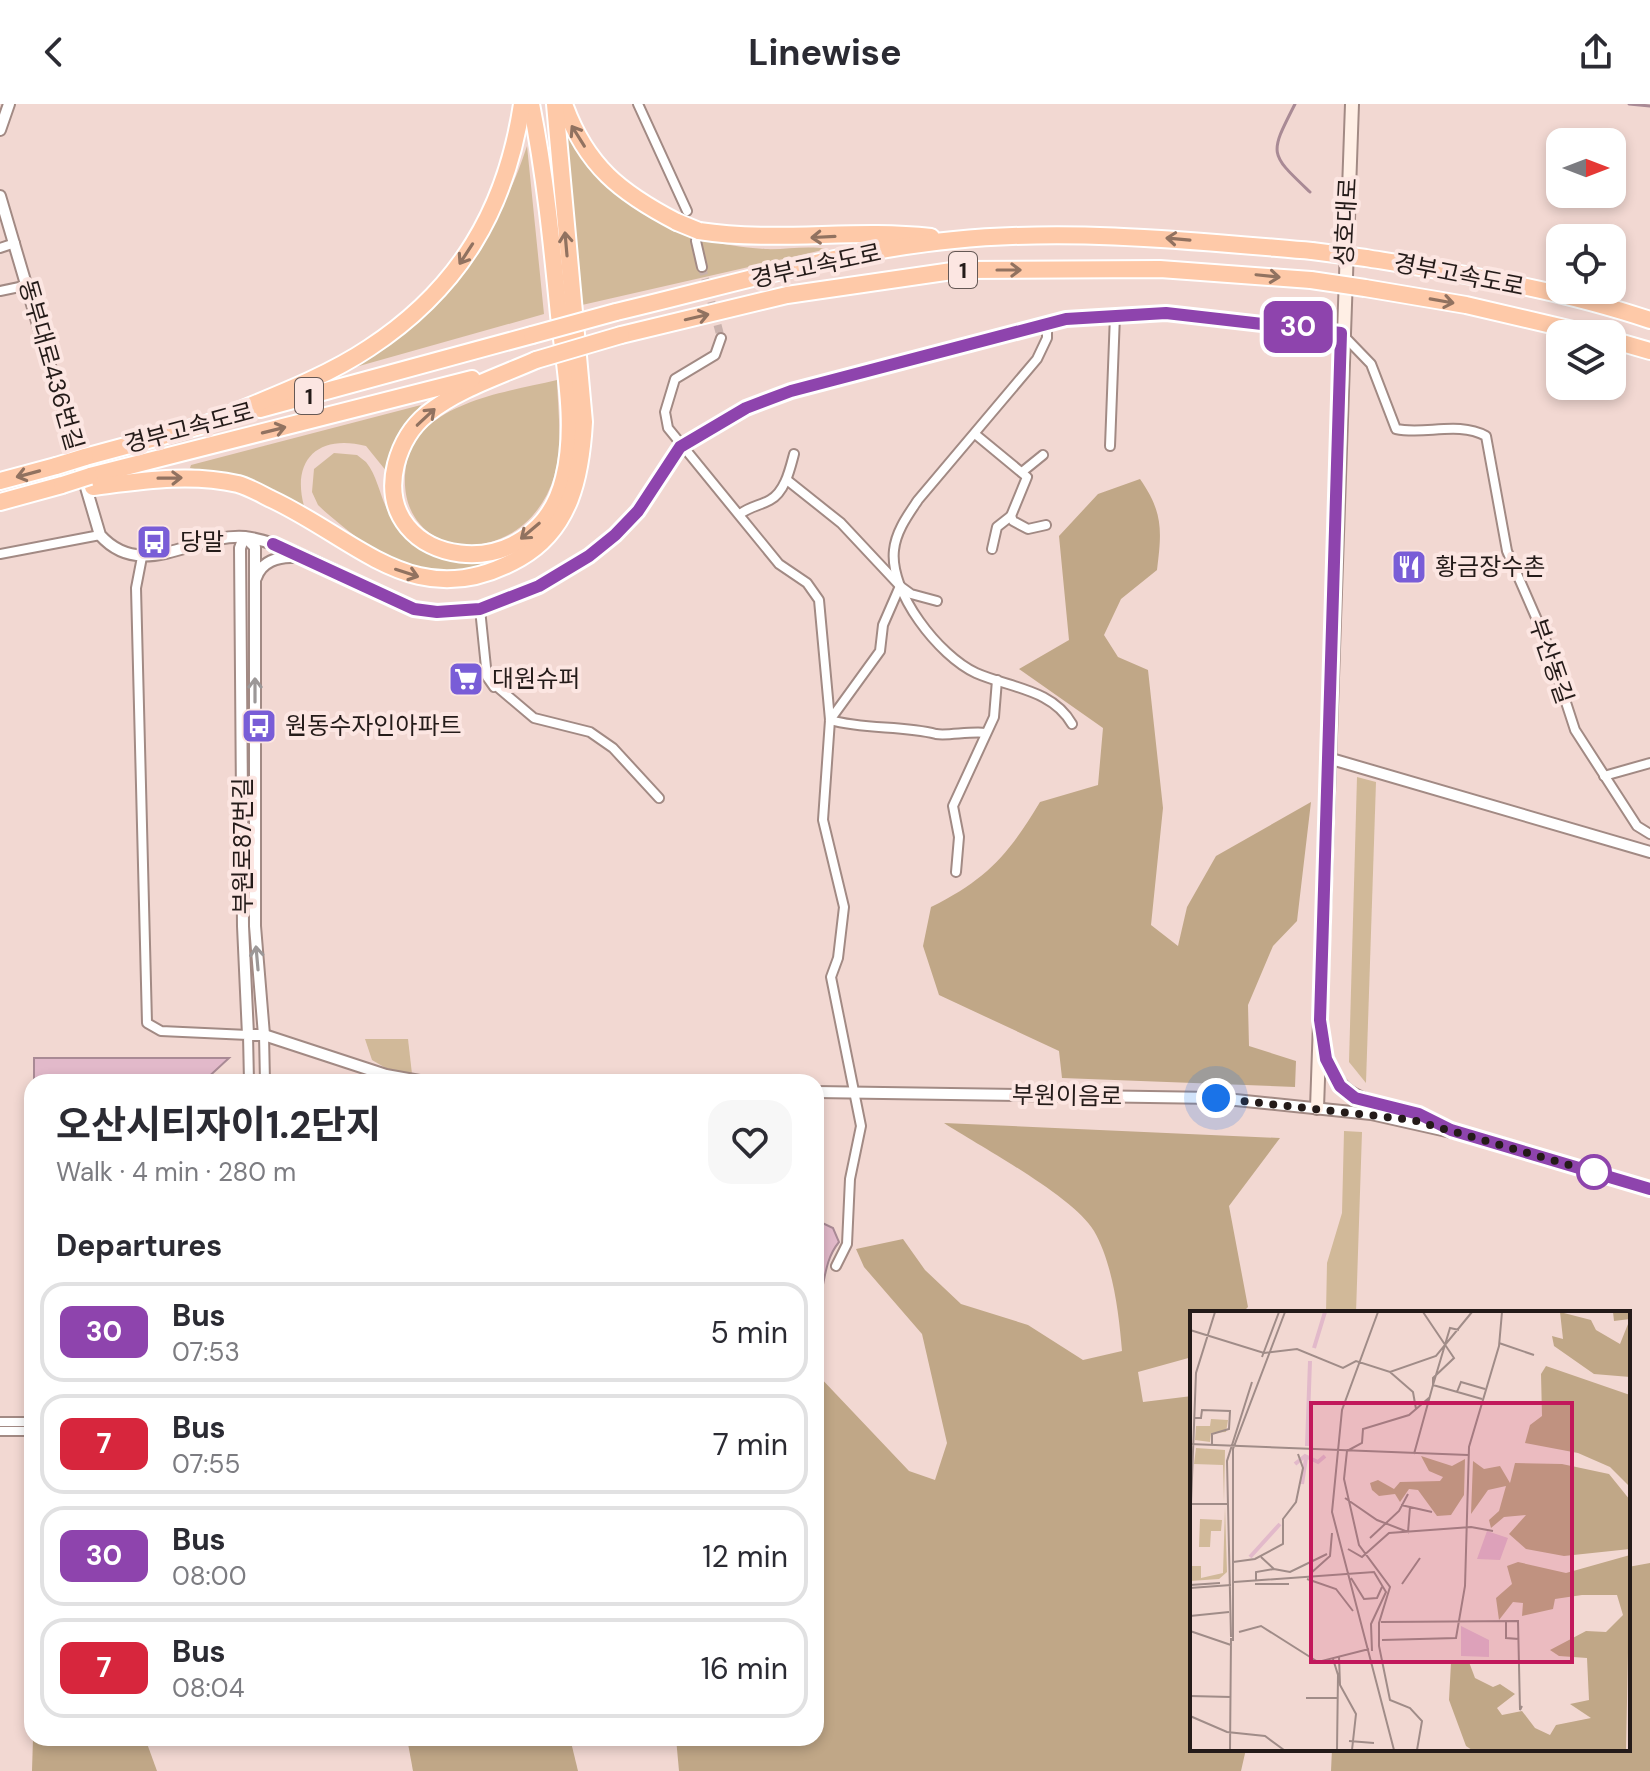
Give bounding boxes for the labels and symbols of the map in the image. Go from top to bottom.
one-way arrow [570,125,586,148]
north arrow [1546,128,1626,208]
street label: 성호대로 [1328,177,1363,267]
one-way arrow [810,230,836,245]
one-way arrow [558,231,573,258]
one-way arrow [1166,232,1192,247]
street label: 경부고속도로 [748,237,884,294]
one-way arrow [458,242,474,265]
street label: 경부고속도로 [1391,247,1527,302]
road number: 1 [949,252,977,288]
one-way arrow [995,262,1022,278]
one-way arrow [1254,269,1281,284]
street label: 동부대로436번길 [12,276,91,454]
one-way arrow [1429,295,1454,310]
line badge: 30 [1262,301,1334,353]
one-way arrow [684,309,709,324]
road number: 1 [295,378,323,414]
street label: 경부고속도로 [121,395,257,460]
one-way arrow [415,408,435,426]
one-way arrow [261,422,287,437]
one-way arrow [16,467,42,482]
one-way arrow [156,471,183,486]
one-way arrow [520,522,541,540]
bus stop icon: 당말 [135,523,173,561]
place label: 당말 [180,526,224,557]
restaurant icon: 황금장수촌 [1390,548,1428,586]
place label: 황금장수촌 [1435,551,1545,582]
one-way arrow [393,566,419,581]
street label: 부산동길 [1522,614,1581,708]
supermarket icon: 대원슈퍼 [447,660,485,698]
place label: 대원슈퍼 [492,663,580,694]
one-way arrow [247,677,263,704]
bus stop icon: 원동수자인아파트 [240,707,278,745]
place label: 원동수자인아파트 [285,710,462,741]
street label: 부원로87번길 [227,777,258,915]
one-way arrow [250,945,265,972]
your location [1196,1078,1236,1118]
street label: 부원이음로 [1012,1079,1122,1112]
unlabelled marker [1577,1155,1611,1189]
inset map [1190,1311,1630,1751]

